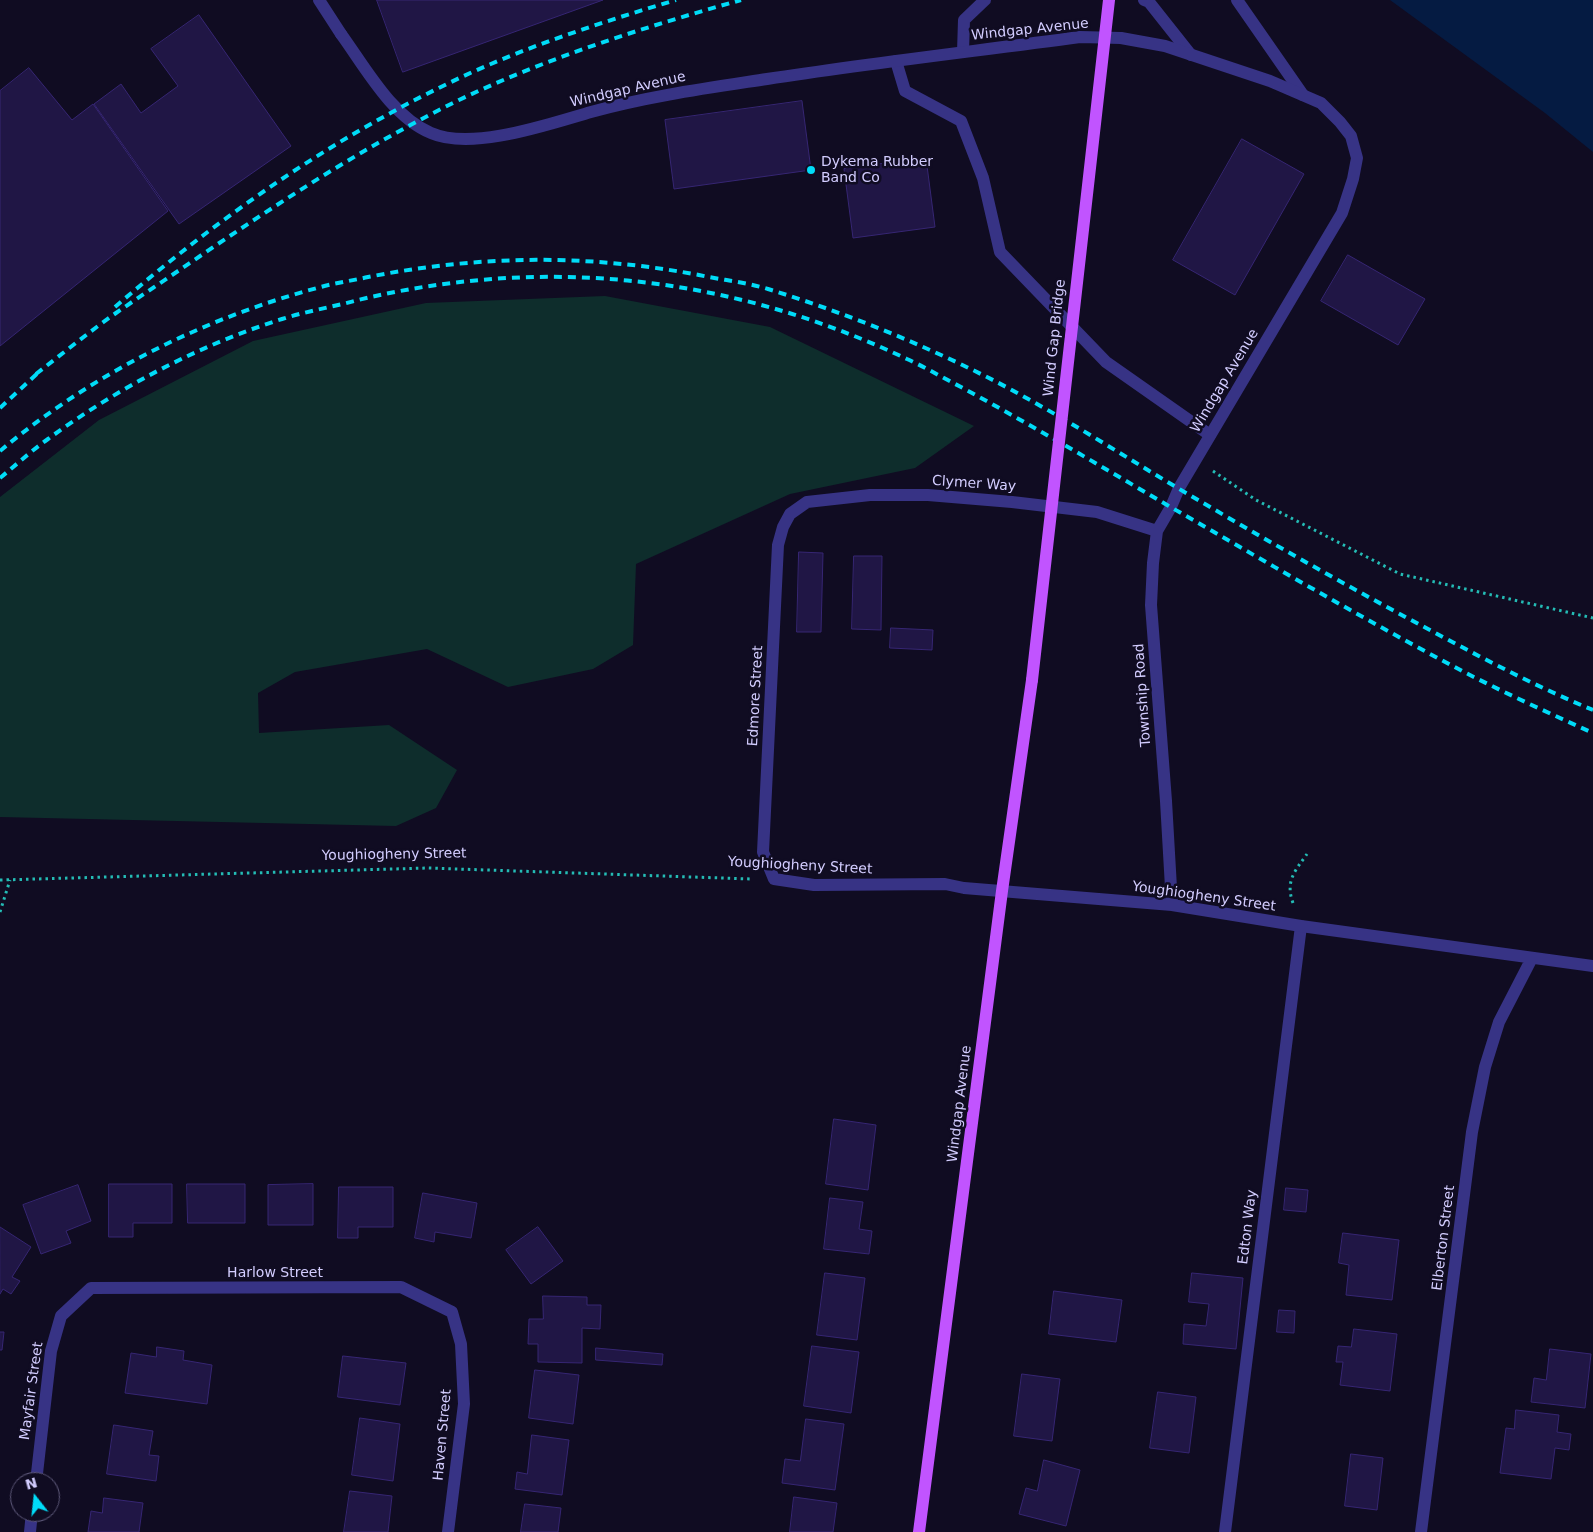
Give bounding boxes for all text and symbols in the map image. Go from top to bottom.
street label: Windgap Avenue [970,15,1090,45]
street label: Windgap Avenue [569,69,687,111]
place label: Dykema Rubber Band Co [821,154,933,186]
marker: Dykema Rubber Band Co [805,164,817,176]
street label: Wind Gap Bridge [1040,278,1070,398]
street label: Windgap Avenue [1187,326,1263,436]
street label: Clymer Way [931,473,1017,495]
street label: Township Road [1131,643,1155,747]
street label: Edmore Street [745,645,767,747]
street label: Youghiogheny Street [321,845,467,865]
street label: Youghiogheny Street [727,854,873,878]
street label: Youghiogheny Street [1131,879,1277,915]
street label: Windgap Avenue [944,1044,976,1164]
street label: Elberton Street [1429,1184,1459,1292]
street label: Edton Way [1235,1189,1261,1265]
street label: Harlow Street [227,1265,323,1281]
street label: Mayfair Street [17,1341,47,1441]
street label: Haven Street [431,1389,455,1481]
north arrow [10,1472,60,1522]
text: N [23,1474,39,1493]

